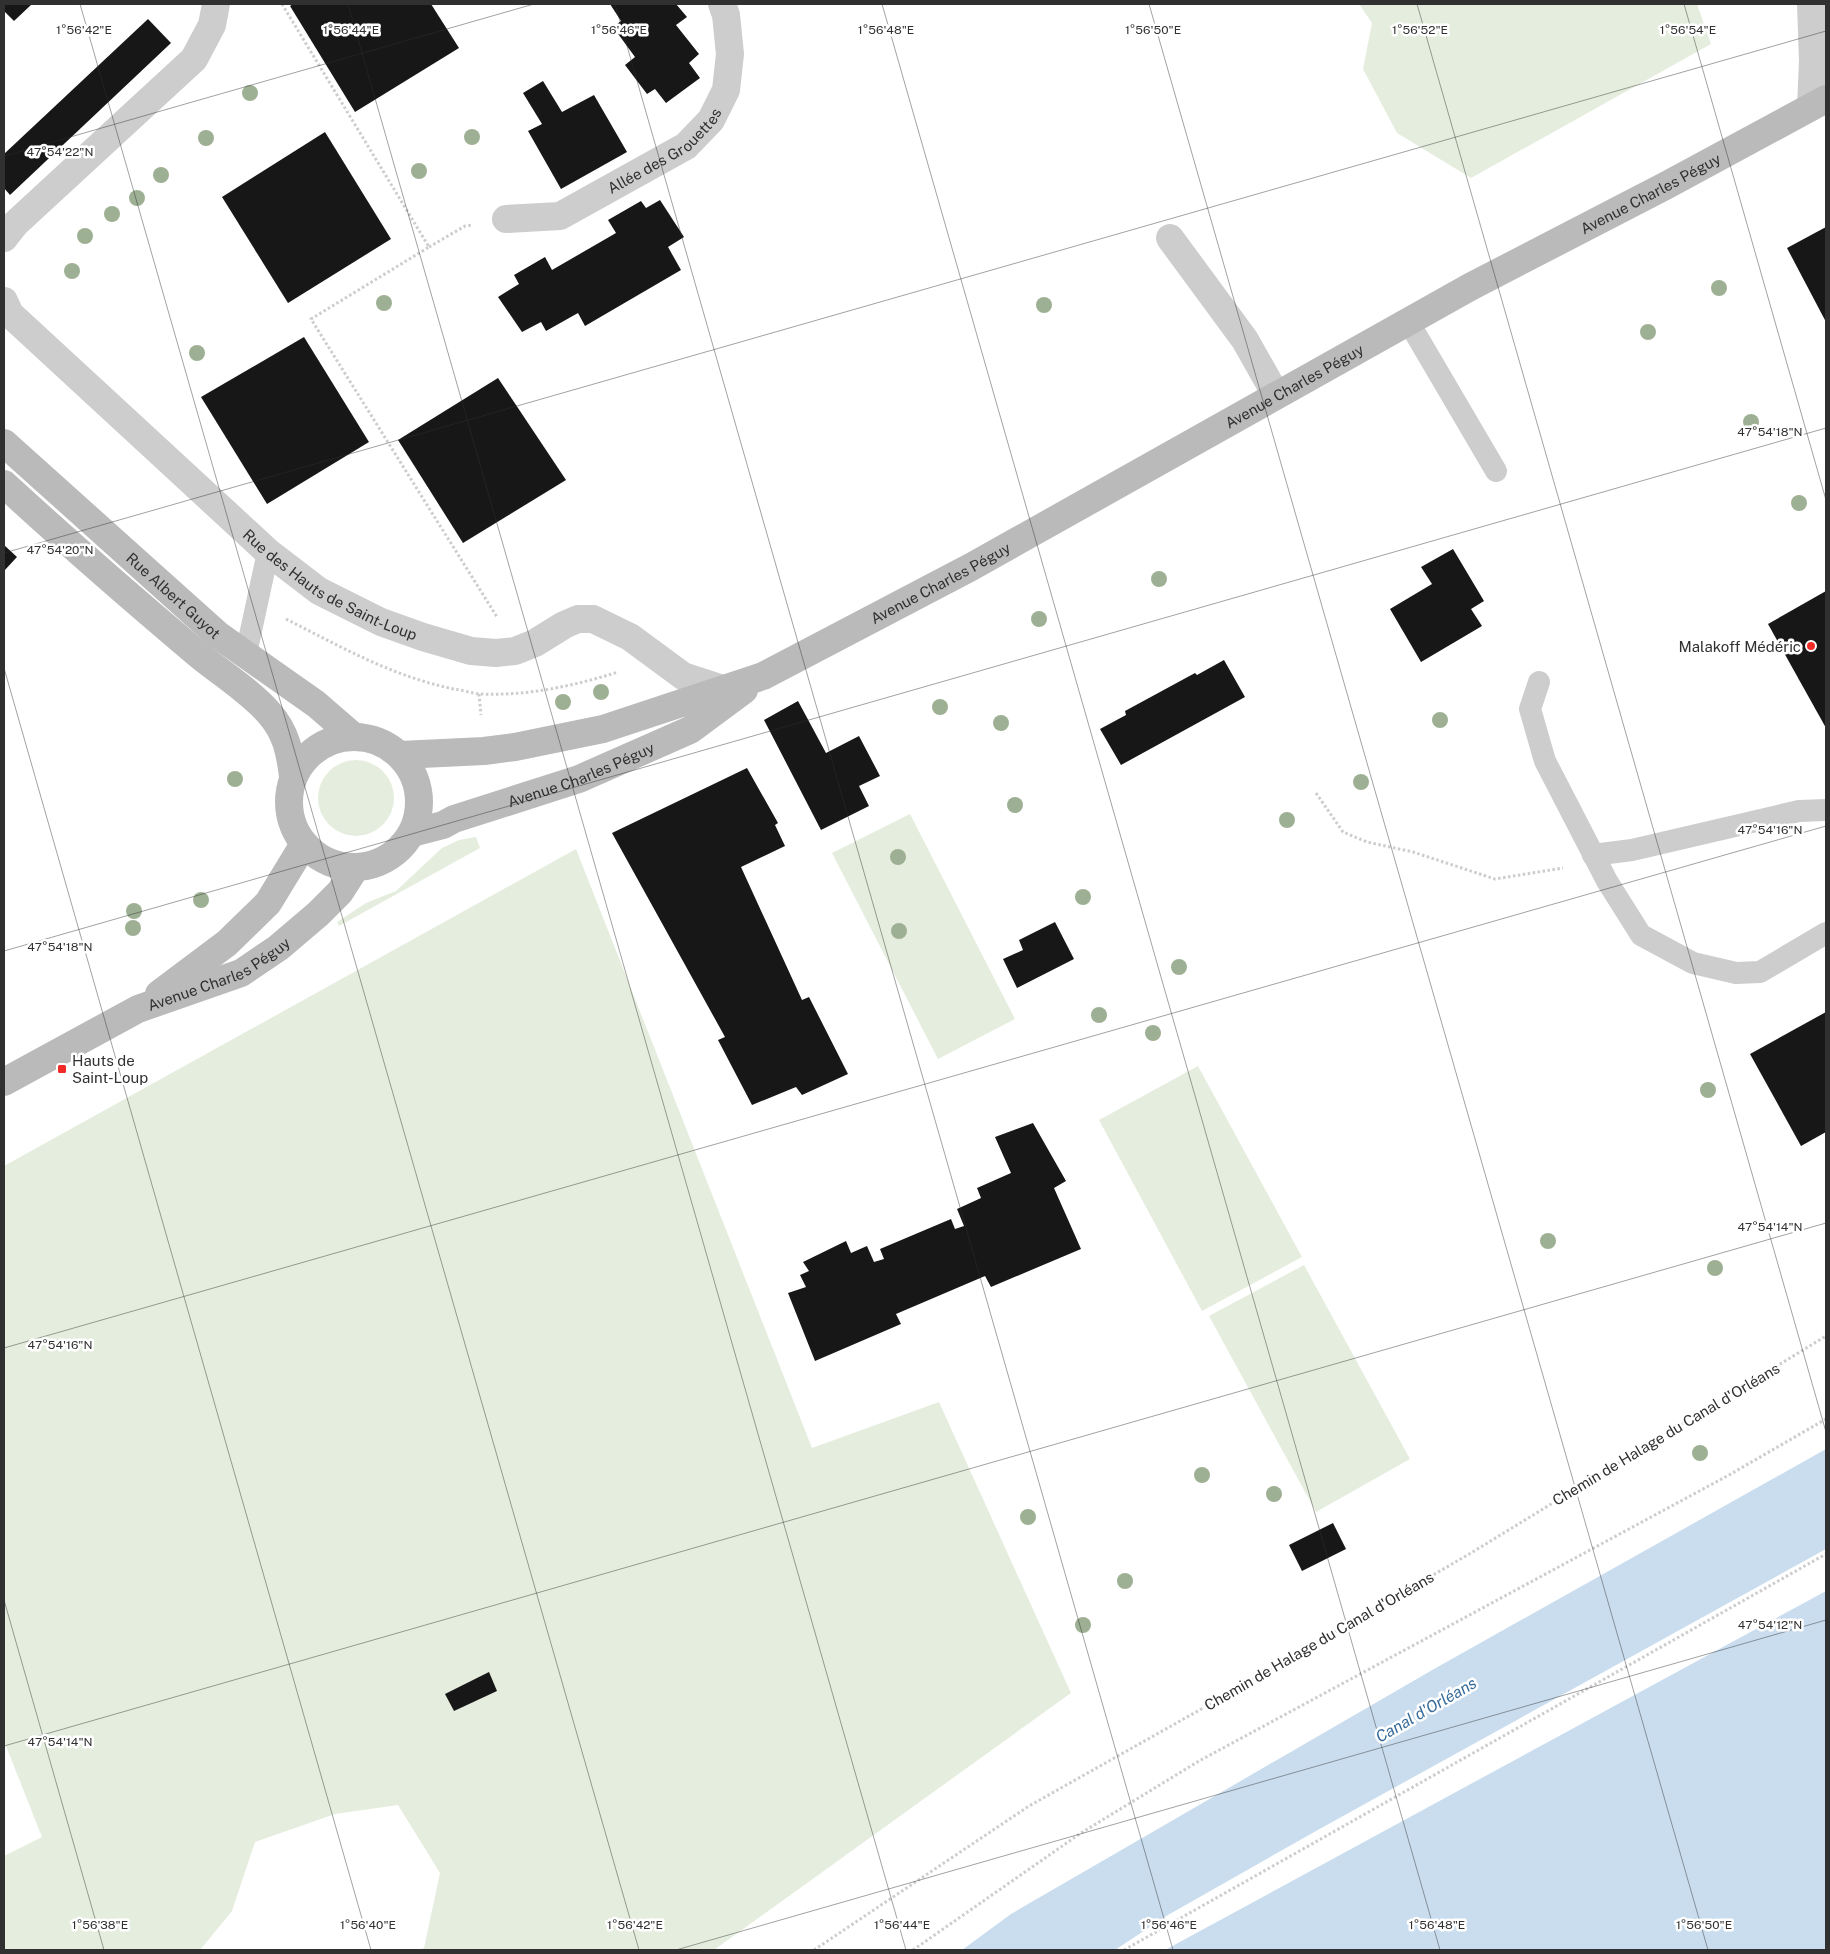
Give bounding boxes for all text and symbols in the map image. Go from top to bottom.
text: 1°56'42"E [56,23,112,37]
text: 1°56'44"E [323,23,379,37]
text: 1°56'46"E [591,23,647,37]
text: 1°56'48"E [858,23,914,37]
text: 1°56'50"E [1125,23,1181,37]
text: 1°56'52"E [1392,23,1448,37]
text: 1°56'54"E [1660,23,1716,37]
street label: Allée des Grouettes [604,105,724,197]
text: 47°54'22"N [27,145,93,159]
street label: Avenue Charles Péguy [1577,149,1723,237]
street label: Avenue Charles Péguy [1222,340,1366,431]
text: 47°54'18"N [1737,425,1803,439]
street label: Rue des Hauts de Saint-Loup [240,525,420,643]
street label: Avenue Charles Péguy [867,538,1013,627]
text: 47°54'20"N [26,543,94,557]
street label: Rue Albert Guyot [123,549,224,642]
place label: Malakoff Médéric [1678,638,1801,655]
marker: Malakoff Médéric [1805,640,1817,652]
street label: Avenue Charles Péguy [505,738,657,810]
text: 47°54'16"N [1737,823,1803,837]
street label: Avenue Charles Péguy [145,933,293,1014]
text: 47°54'18"N [27,940,93,954]
place label: Hauts de Saint-Loup [72,1052,148,1086]
marker: Hauts de Saint-Loup [56,1063,68,1075]
text: 47°54'14"N [1737,1220,1803,1234]
text: 47°54'16"N [27,1338,93,1352]
street label: Chemin de Halage du Canal d'Orléans [1549,1359,1783,1509]
street label: Chemin de Halage du Canal d'Orléans [1201,1568,1437,1714]
text: 47°54'12"N [1738,1618,1802,1632]
water label: Canal d'Orléans [1372,1673,1480,1747]
text: 47°54'14"N [27,1735,93,1749]
text: 1°56'38"E [72,1918,128,1932]
text: 1°56'40"E [340,1918,396,1932]
text: 1°56'42"E [607,1918,663,1932]
text: 1°56'44"E [874,1918,930,1932]
text: 1°56'46"E [1141,1918,1197,1932]
text: 1°56'48"E [1409,1918,1465,1932]
text: 1°56'50"E [1676,1918,1732,1932]

